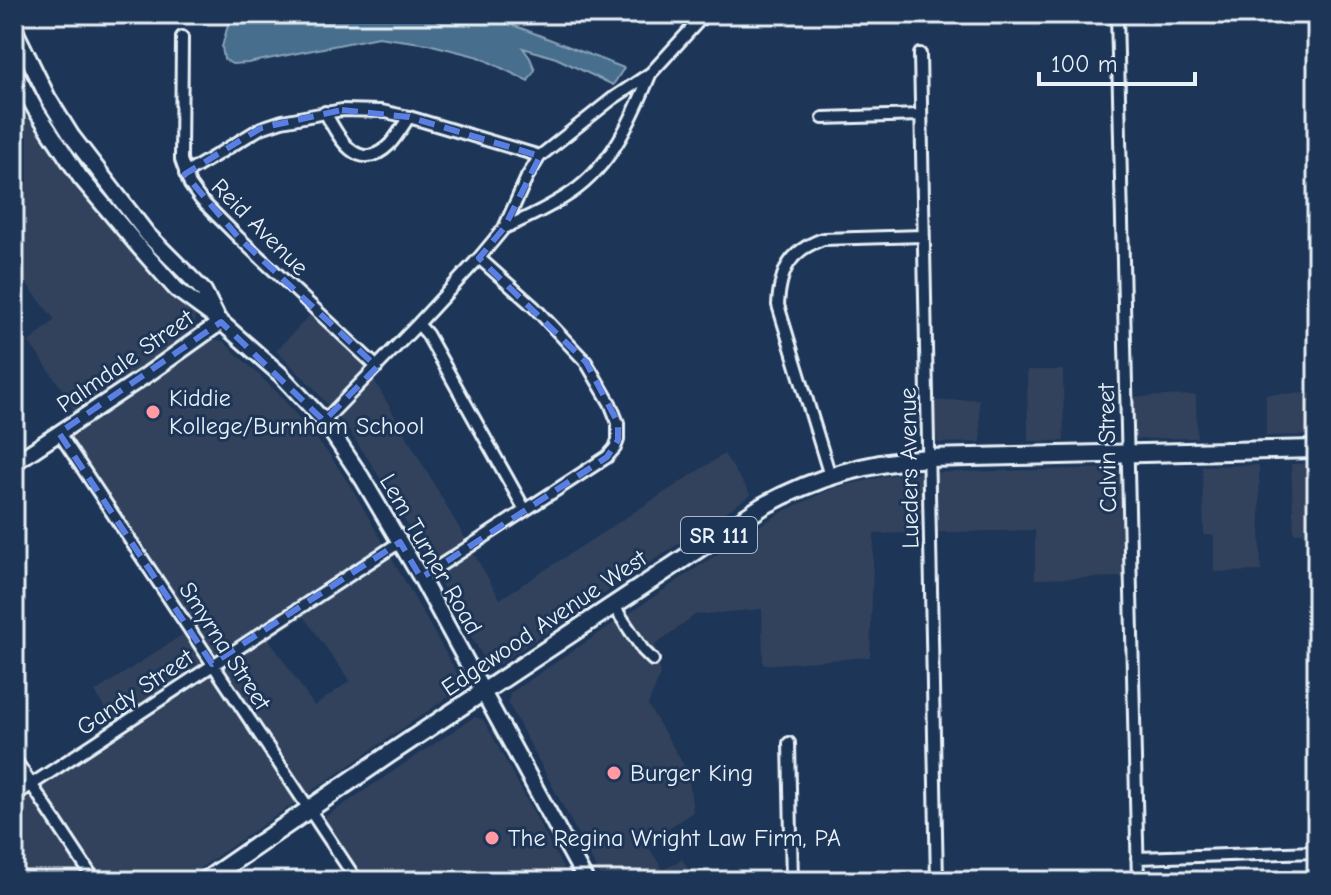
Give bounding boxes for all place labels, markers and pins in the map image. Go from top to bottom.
place label: Kiddie Kollege/Burnham School [169,384,424,440]
marker: Kiddie Kollege/Burnham School [144,403,162,421]
place label: Burger King [630,759,753,787]
marker: Burger King [605,764,623,782]
place label: The Regina Wright Law Firm, PA [508,824,841,852]
marker: The Regina Wright Law Firm, PA [483,829,501,847]

